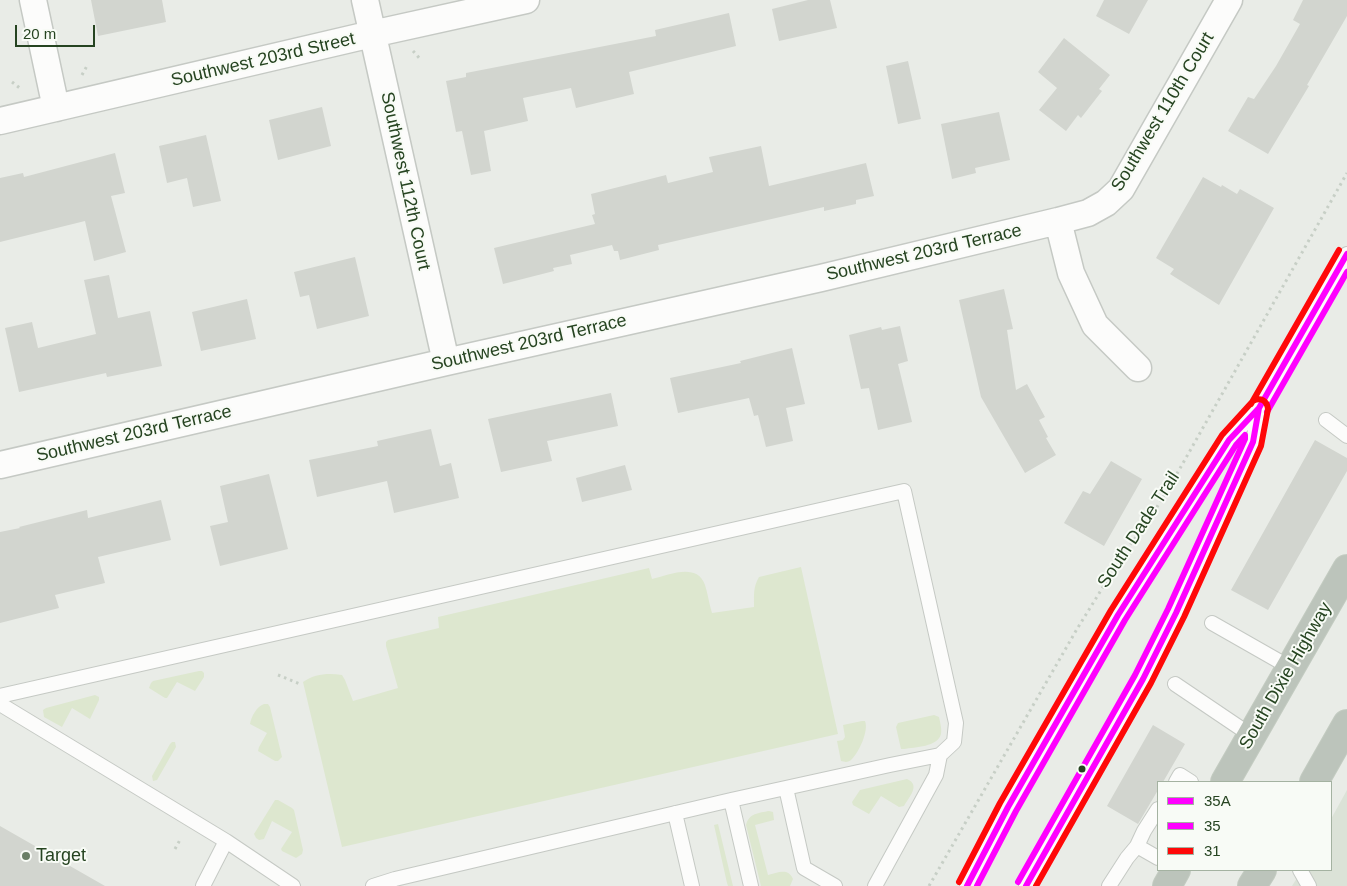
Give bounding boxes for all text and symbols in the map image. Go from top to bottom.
scale bar [18,15,98,47]
text: 20 m [23,25,56,42]
street label: Southwest 203rd Street [169,28,357,92]
street label: Southwest 110th Court [1107,29,1219,195]
street label: Southwest 112th Court [376,90,434,272]
street label: Southwest 203rd Terrace [824,220,1024,286]
street label: Southwest 203rd Terrace [429,310,629,376]
street label: Southwest 203rd Terrace [34,401,234,467]
street label: South Dade Trail [1093,468,1185,592]
street label: South Dixie Highway [1235,599,1337,753]
unlabelled marker [1077,764,1087,774]
legend [1157,781,1332,871]
text: 35A [1204,792,1231,809]
text: 35 [1204,817,1221,834]
text: 31 [1204,842,1221,859]
place label: Target [36,845,86,867]
marker: Target [20,850,32,862]

